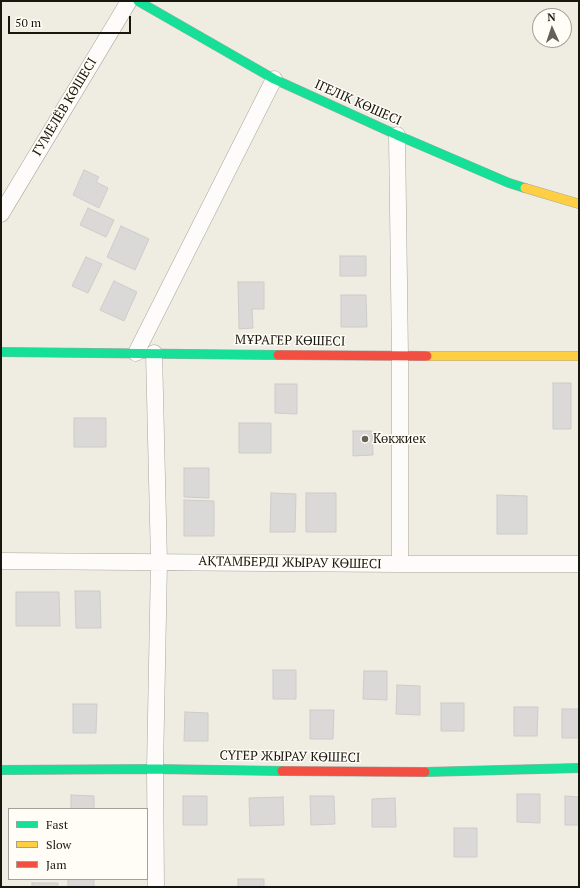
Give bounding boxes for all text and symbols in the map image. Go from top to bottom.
scale bar [10,8,133,34]
north arrow [532,8,572,48]
text: N [547,10,556,24]
text: 50 m [15,15,41,30]
street label: ГУМЕЛЁВ КӨШЕСІ [30,55,100,159]
street label: ІГЕЛІК КӨШЕСІ [312,77,404,129]
street label: МҰРАГЕР КӨШЕСІ [235,332,345,350]
place label: Көкжиек [373,431,426,447]
marker: Көкжиек [360,434,370,444]
street label: АҚТАМБЕРДІ ЖЫРАУ КӨШЕСІ [198,554,382,572]
street label: СҮГЕР ЖЫРАУ КӨШЕСІ [219,748,361,766]
legend [8,808,148,880]
text: Fast [46,817,68,832]
text: Slow [46,837,71,852]
text: Jam [46,857,67,872]

